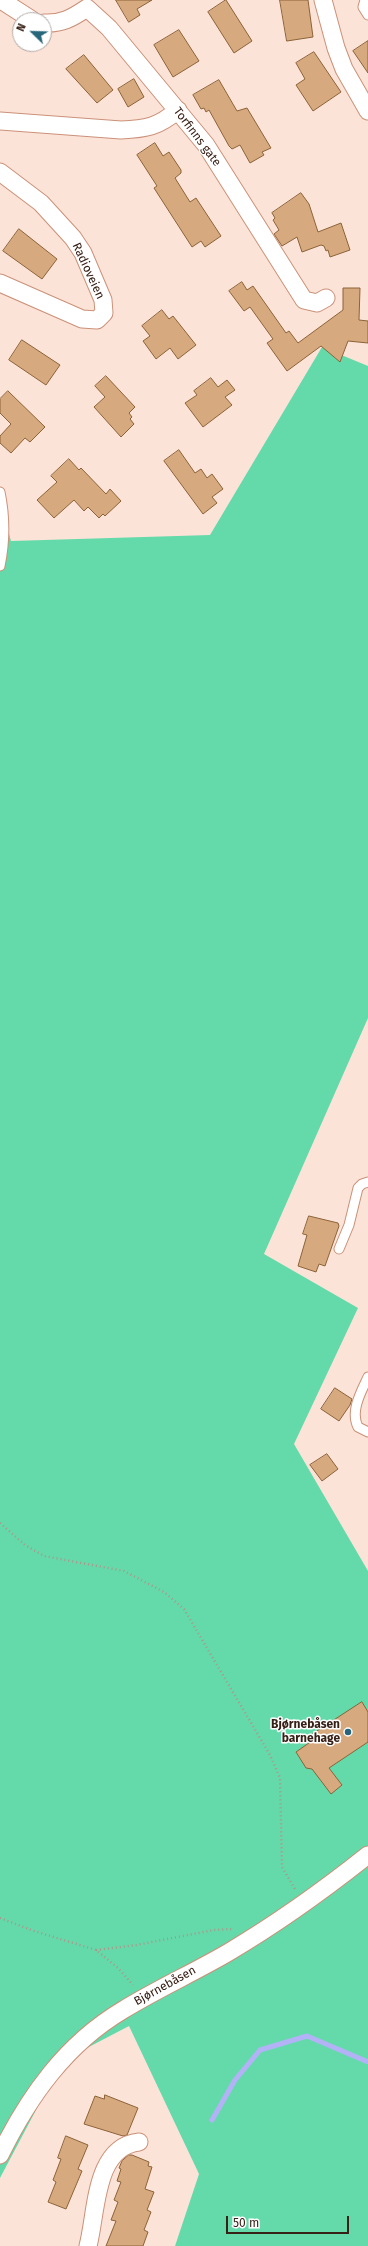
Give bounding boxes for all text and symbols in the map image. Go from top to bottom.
north arrow [12,12,52,52]
text: N [14,22,29,33]
street label: Torfinns gate [170,105,224,169]
street label: Radioveien [69,241,107,301]
place label: Bjørnebåsen barnehage [271,1718,340,1746]
marker: Bjørnebåsen barnehage [343,1727,353,1737]
street label: Bjørnebåsen [132,1963,198,2009]
scale bar [228,2208,351,2234]
text: 50 m [233,2216,259,2230]

